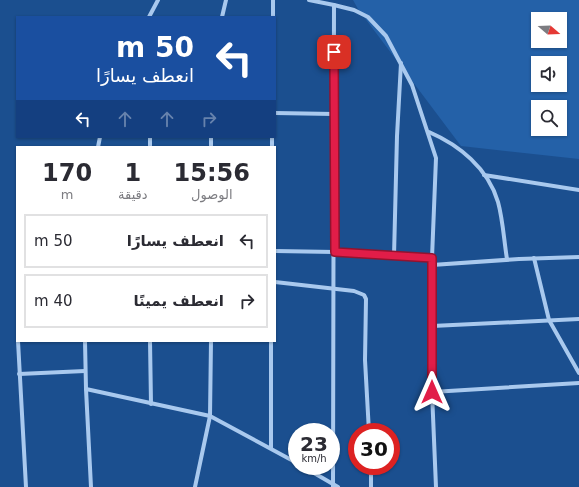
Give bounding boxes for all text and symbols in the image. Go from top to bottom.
north arrow [531,12,567,48]
map controls [531,12,567,136]
text: 50 m [116,31,194,64]
icon: left [208,32,260,84]
pin [317,35,351,69]
icon: arrive [323,41,345,63]
button: sound [531,56,567,92]
text: انعطف يسارًا [96,65,194,86]
button: search [531,100,567,136]
icon: left [72,108,94,130]
icon: ahead [114,108,136,130]
icon: ahead [156,108,178,130]
icon: right [198,108,220,130]
text: 170 [42,159,92,187]
text: 1 [125,159,141,187]
text: 15:56 [174,159,250,187]
text: m [61,187,73,202]
text: دقيقة [118,187,148,202]
text: الوصول [191,187,233,202]
icon: left [236,230,258,252]
text: 50 m [34,232,73,250]
text: انعطف يسارًا [127,232,224,250]
icon: right [236,290,258,312]
text: 40 m [34,292,73,310]
text: انعطف يمينًا [133,292,224,310]
position arrow [411,371,453,413]
speed limit sign: 30 [348,423,400,475]
text: 23 [300,432,328,456]
text: km/h [301,453,327,464]

